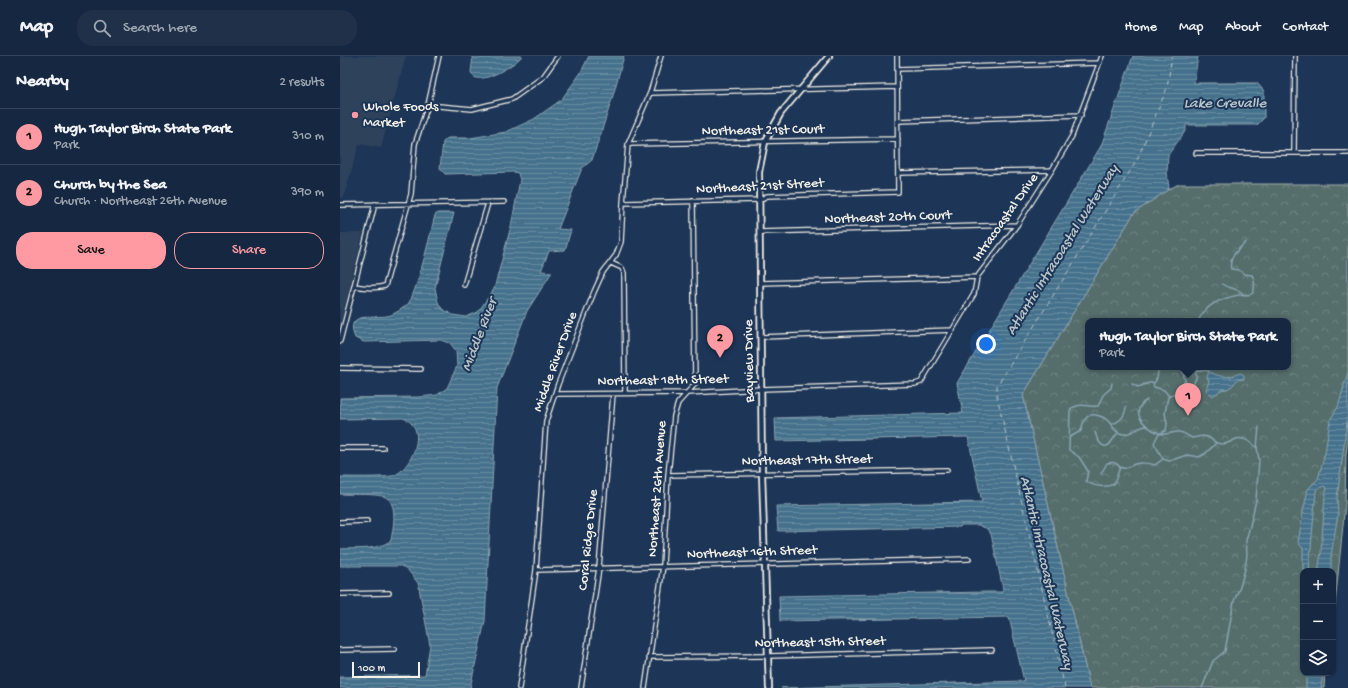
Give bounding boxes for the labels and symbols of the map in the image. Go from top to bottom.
water label: Lake Crevalle [1184,95,1267,113]
place label: Whole Foods Market [363,99,439,132]
marker: Whole Foods Market [350,110,360,120]
street label: Northeast 21st Court [702,121,826,141]
water label: Atlantic Intracoastal Waterway [1003,160,1124,339]
street label: Intracoastal Drive [969,170,1043,265]
street label: Northeast 21st Street [696,175,826,199]
street label: Northeast 20th Court [824,207,953,229]
water label: Middle River [458,294,503,374]
street label: Middle River Drive [530,309,582,414]
street label: Bayview Drive [741,319,759,404]
pin: 2 [707,325,733,358]
your location [976,334,996,354]
street label: Northeast 18th Street [597,371,730,391]
pin: 1 [1175,383,1201,416]
street label: Northeast 26th Avenue [645,420,671,558]
street label: Northeast 17th Street [742,451,874,471]
water label: Atlantic Intracoastal Waterway [1015,475,1077,673]
street label: Coral Ridge Drive [575,488,603,591]
street label: Northeast 16th Street [687,542,819,564]
street label: Northeast 15th Street [755,633,887,653]
scale bar [352,660,420,679]

